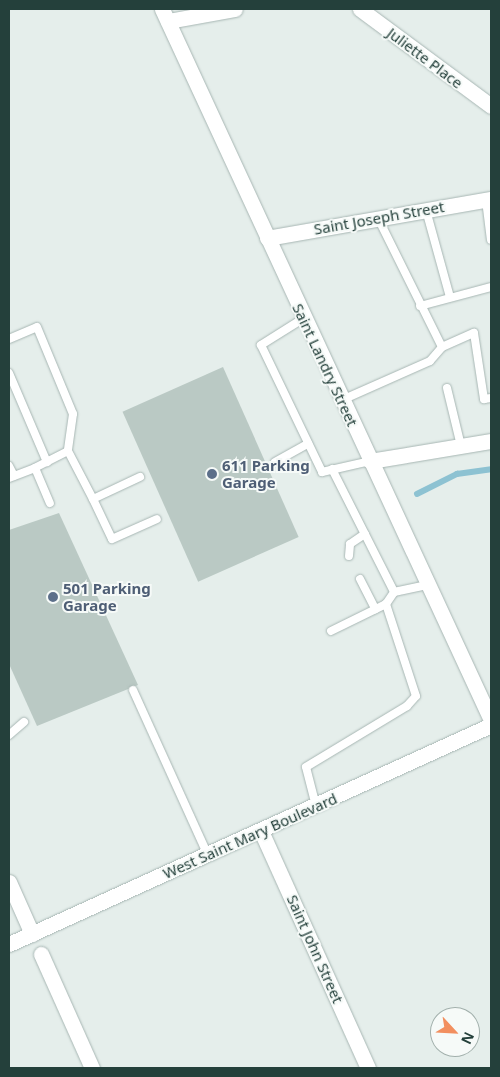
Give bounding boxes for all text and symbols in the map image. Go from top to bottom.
street label: Juliette Place [384,24,466,92]
street label: Saint Joseph Street [312,198,446,238]
street label: Saint Landry Street [289,301,361,429]
place label: 611 Parking Garage [222,456,310,491]
marker: 611 Parking Garage [206,468,218,480]
place label: 501 Parking Garage [63,579,151,614]
marker: 501 Parking Garage [47,591,59,603]
street label: West Saint Mary Boulevard [160,789,340,883]
street label: Saint John Street [283,892,347,1006]
north arrow [430,1007,480,1057]
text: N [457,1029,479,1047]

